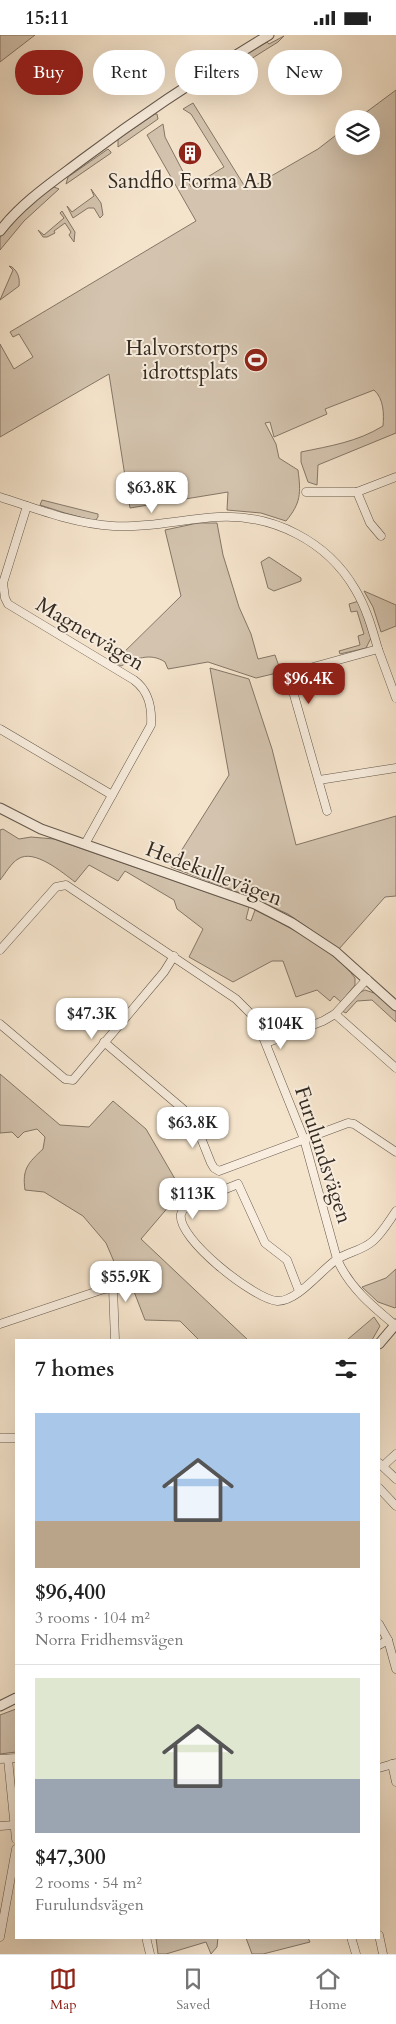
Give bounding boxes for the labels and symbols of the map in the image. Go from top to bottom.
building icon: Sandflo Forma AB [177,140,203,166]
place label: Sandflo Forma AB [108,167,272,196]
place label: Halvorstorps idrottsplats [126,334,238,387]
sports icon: Halvorstorps idrottsplats [243,347,269,373]
pin: $63.8K [111,471,193,514]
street label: Magnetvägen [30,590,150,678]
pin: $96.4K [268,663,350,705]
street label: Hedekullevägen [142,835,286,913]
pin: $47.3K [51,997,133,1040]
pin: $104K [246,1007,316,1050]
street label: Furulundsvägen [287,1083,359,1227]
pin: $63.8K [152,1107,234,1149]
pin: $113K [158,1177,228,1220]
pin: $55.9K [85,1261,167,1303]

